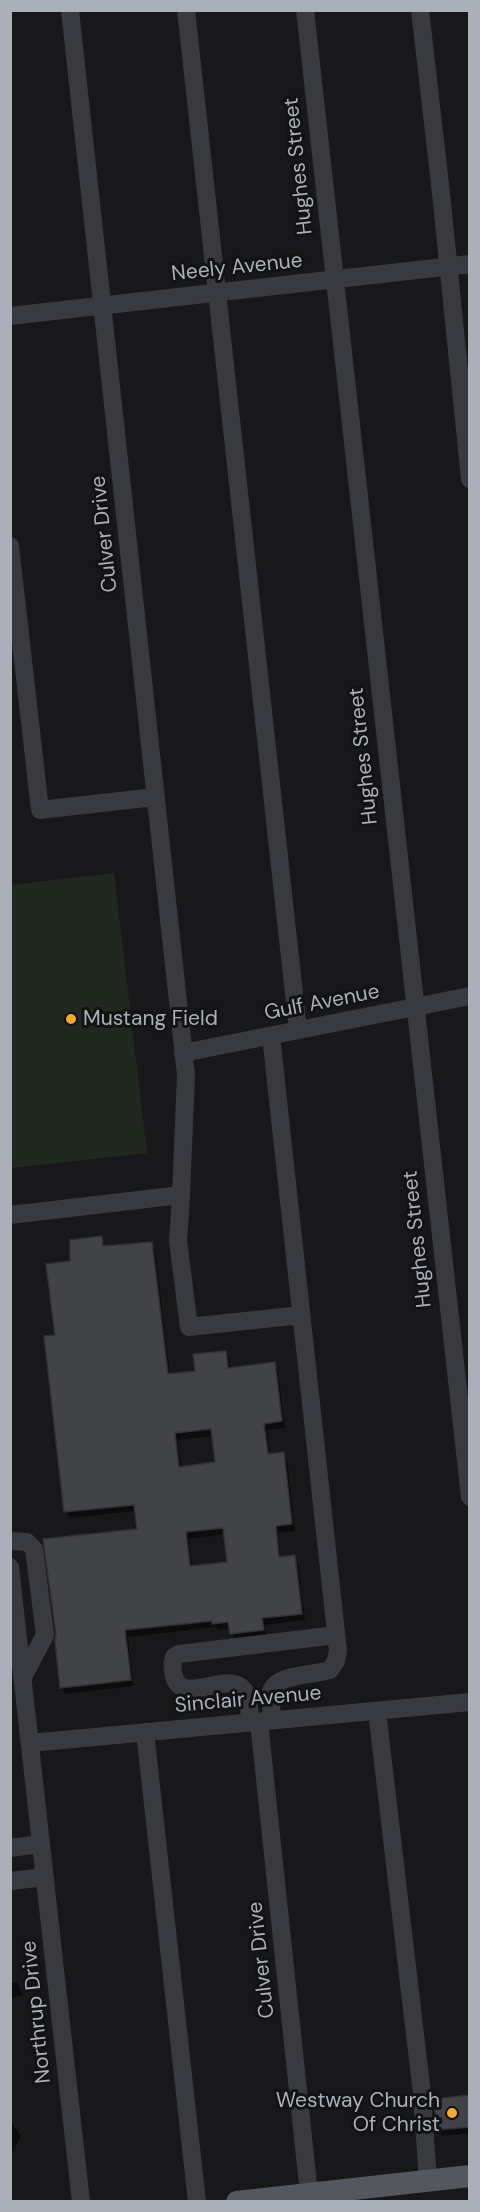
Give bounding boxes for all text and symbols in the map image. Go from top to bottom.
street label: Hughes Street [279,96,319,236]
street label: Neely Avenue [170,249,304,287]
street label: Culver Drive [86,474,124,594]
street label: Hughes Street [344,686,384,826]
street label: Gulf Avenue [262,979,382,1027]
place label: Mustang Field [83,1006,218,1032]
marker: Mustang Field [64,1012,78,1026]
street label: Hughes Street [398,1169,438,1309]
street label: Sinclair Avenue [174,1681,322,1719]
street label: Culver Drive [243,1900,281,2020]
street label: Northrup Drive [17,1939,57,2085]
place label: Westway Church Of Christ [276,2088,440,2138]
marker: Westway Church Of Christ [445,2106,459,2120]

